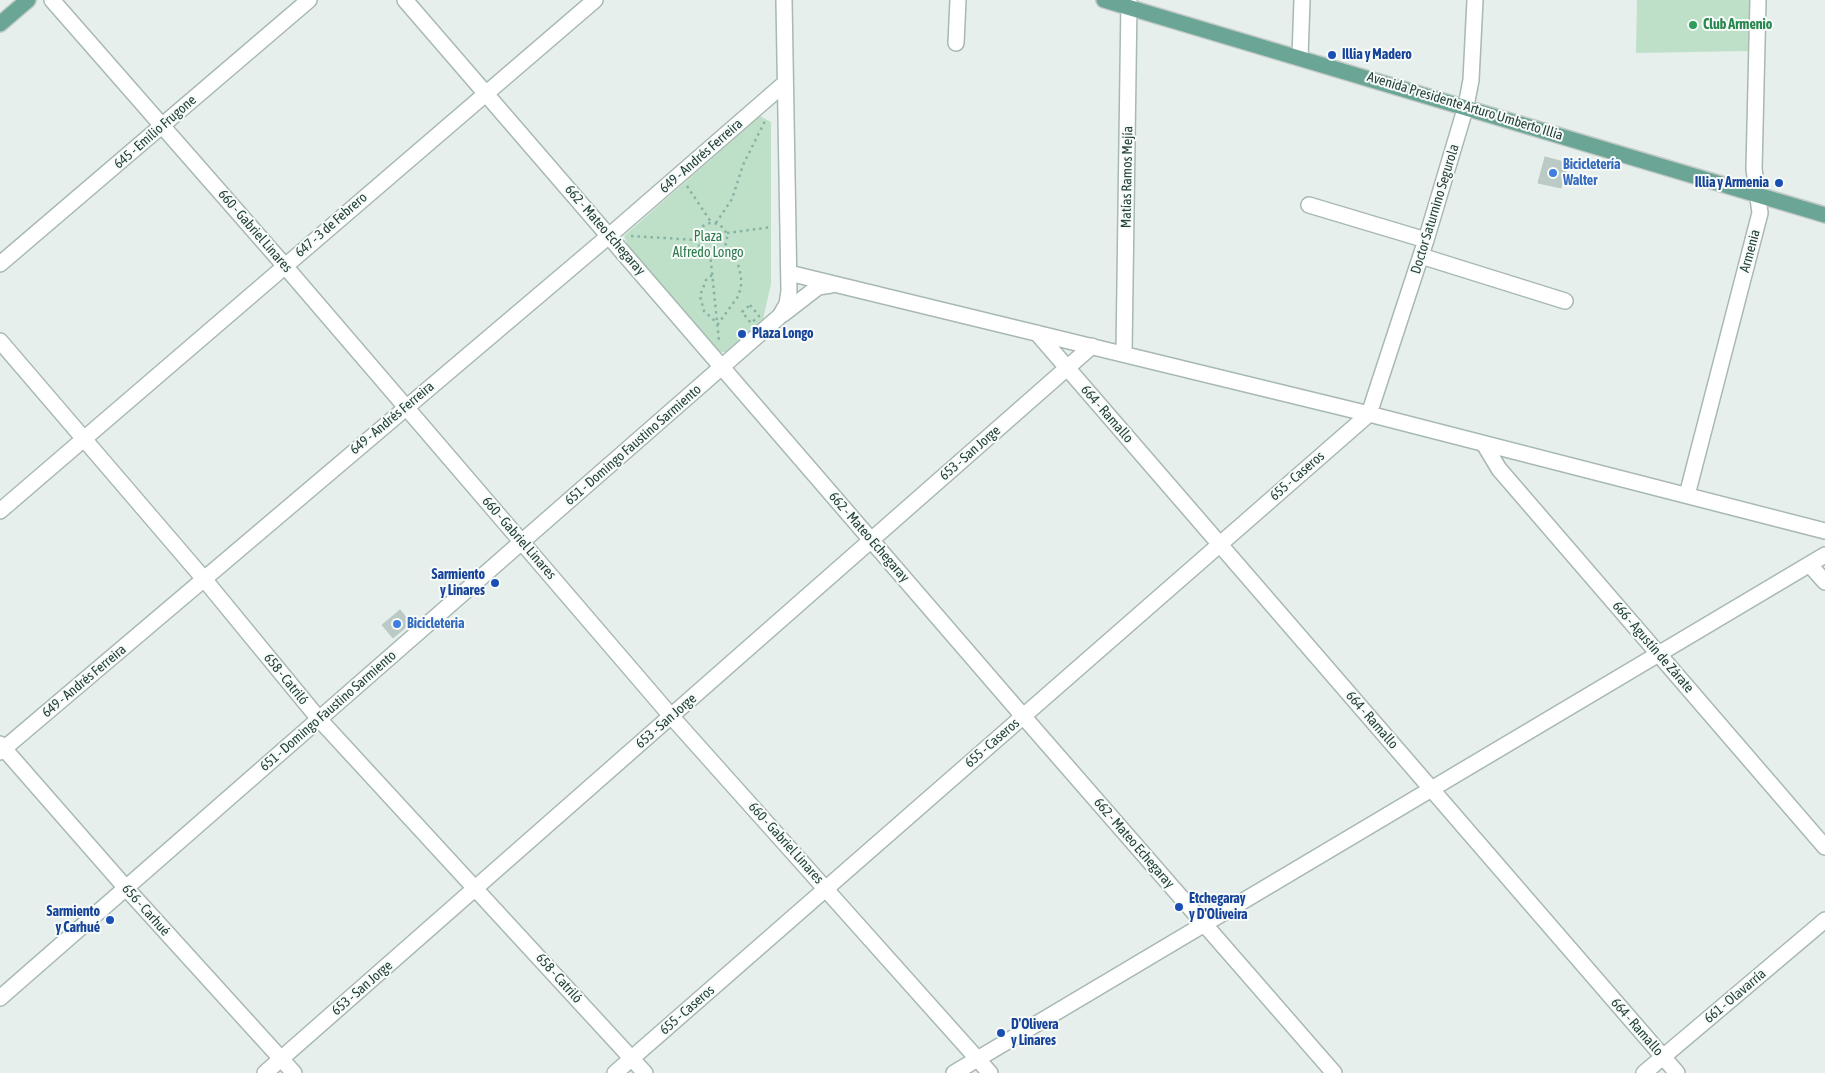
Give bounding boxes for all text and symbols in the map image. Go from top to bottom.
place label: Club Armenio [1703,17,1772,33]
marker: Club Armenio [1687,19,1699,31]
place label: Illia y Madero [1342,47,1412,63]
marker: Illia y Madero [1326,49,1338,61]
street label: Avenida Presidente Arturo Umberto Illia [1365,68,1565,144]
street label: 645 - Emilio Frugone [110,92,200,172]
street label: 649 - Andrés Ferreira [656,115,746,197]
street label: Matías Ramos Mejía [1118,126,1136,228]
street label: Doctor Saturnino Segurola [1407,142,1463,276]
place label: Bicicletería Walter [1563,157,1620,190]
marker: Bicicletería Walter [1547,167,1559,179]
place label: Illia y Armenia [1695,175,1769,191]
marker: Illia y Armenia [1773,177,1785,189]
street label: 662 - Mateo Echegaray [561,181,649,279]
street label: 660 - Gabriel Linares [214,186,296,276]
street label: 647 - 3 de Febrero [292,189,370,261]
street label: Armenia [1736,228,1764,274]
park label: Plaza Alfredo Longo [672,229,744,262]
place label: Plaza Longo [752,326,814,342]
marker: Plaza Longo [736,328,748,340]
street label: 649 - Andrés Ferreira [347,378,437,458]
street label: 651 - Domingo Faustino Sarmiento [561,381,705,509]
street label: 664 - Ramallo [1077,382,1137,446]
street label: 653 - San Jorge [936,422,1004,484]
street label: 655 - Caseros [1266,448,1328,504]
street label: 662 - Mateo Echegaray [825,488,913,586]
street label: 660 - Gabriel Linares [478,493,560,583]
place label: Sarmiento y Linares [432,567,485,600]
marker: Sarmiento y Linares [489,577,501,589]
street label: 666 - Agustín de Zárate [1609,598,1697,696]
place label: Bicicleteria [407,616,464,632]
marker: Bicicleteria [391,618,403,630]
street label: 649 - Andrés Ferreira [39,641,129,721]
street label: 651 - Domingo Faustino Sarmiento [256,647,400,775]
street label: 658 - Catriló [260,650,312,708]
street label: 664 - Ramallo [1342,688,1402,752]
street label: 653 - San Jorge [632,690,700,752]
street label: 655 - Caseros [961,715,1023,771]
street label: 662 - Mateo Echegaray [1090,794,1178,892]
street label: 660 - Gabriel Linares [745,799,827,887]
street label: 656 - Carhué [118,881,174,939]
place label: Etchegaray y D'Oliveira [1189,891,1247,924]
marker: Etchegaray y D'Oliveira [1173,901,1185,913]
place label: Sarmiento y Carhué [47,904,100,936]
marker: Sarmiento y Carhué [104,914,116,926]
street label: 658 - Catriló [532,950,586,1006]
street label: 653 - San Jorge [328,957,396,1019]
street label: 661 - Olavarría [1701,965,1769,1027]
street label: 655 - Caseros [656,982,718,1038]
street label: 664 - Ramallo [1607,995,1667,1059]
place label: D'Olivera y Linares [1011,1017,1059,1050]
marker: D'Olivera y Linares [995,1027,1007,1039]

